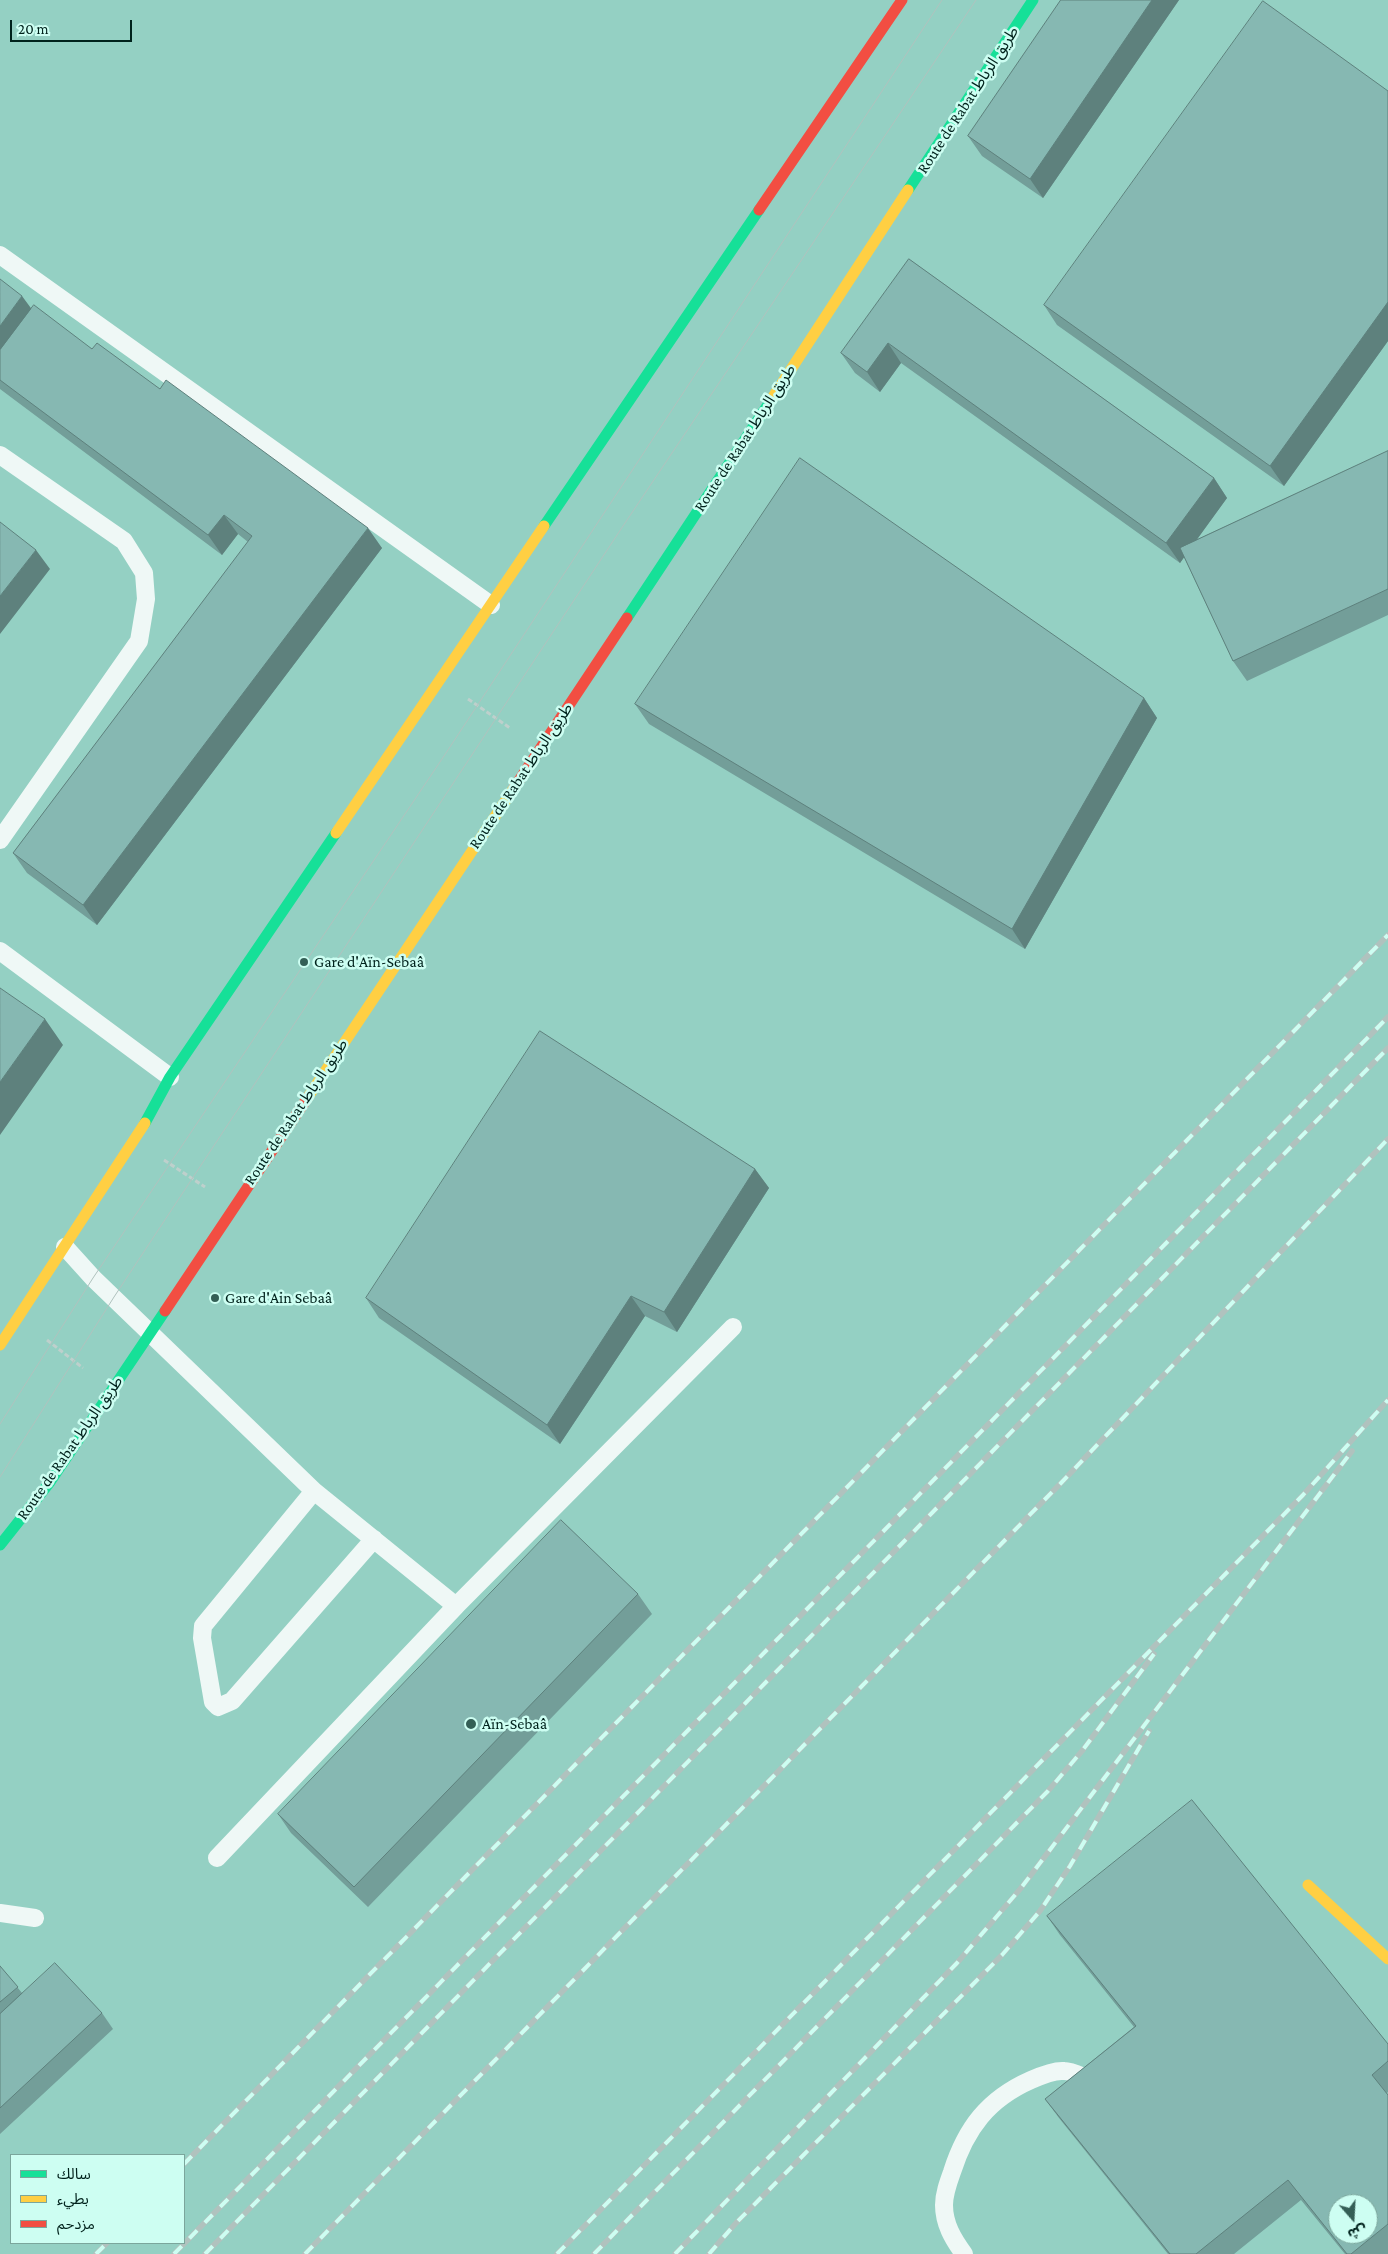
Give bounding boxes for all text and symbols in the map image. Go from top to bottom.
scale bar [12,10,135,42]
text: 20 m [18,21,49,37]
street label: Route de Rabat طريق الرباط [913,23,1023,177]
street label: Route de Rabat طريق الرباط [690,361,800,515]
street label: Route de Rabat طريق الرباط [465,699,577,853]
place label: Gare d'Aïn-Sebaâ [314,952,424,972]
marker: Gare d'Aïn-Sebaâ [298,956,310,968]
street label: Route de Rabat طريق الرباط [240,1035,352,1189]
place label: Gare d'Ain Sebaâ [225,1288,332,1308]
marker: Gare d'Ain Sebaâ [209,1292,221,1304]
street label: Route de Rabat طريق الرباط [13,1372,127,1524]
place label: Aïn-Sebaâ [482,1714,547,1734]
marker: Aïn-Sebaâ [464,1717,478,1731]
legend [10,2154,185,2244]
text: سالك [57,2166,91,2182]
text: بطيء [57,2191,89,2207]
north arrow [1328,2194,1378,2244]
text: مزدحم [57,2216,95,2232]
text: ش [1346,2222,1369,2243]

